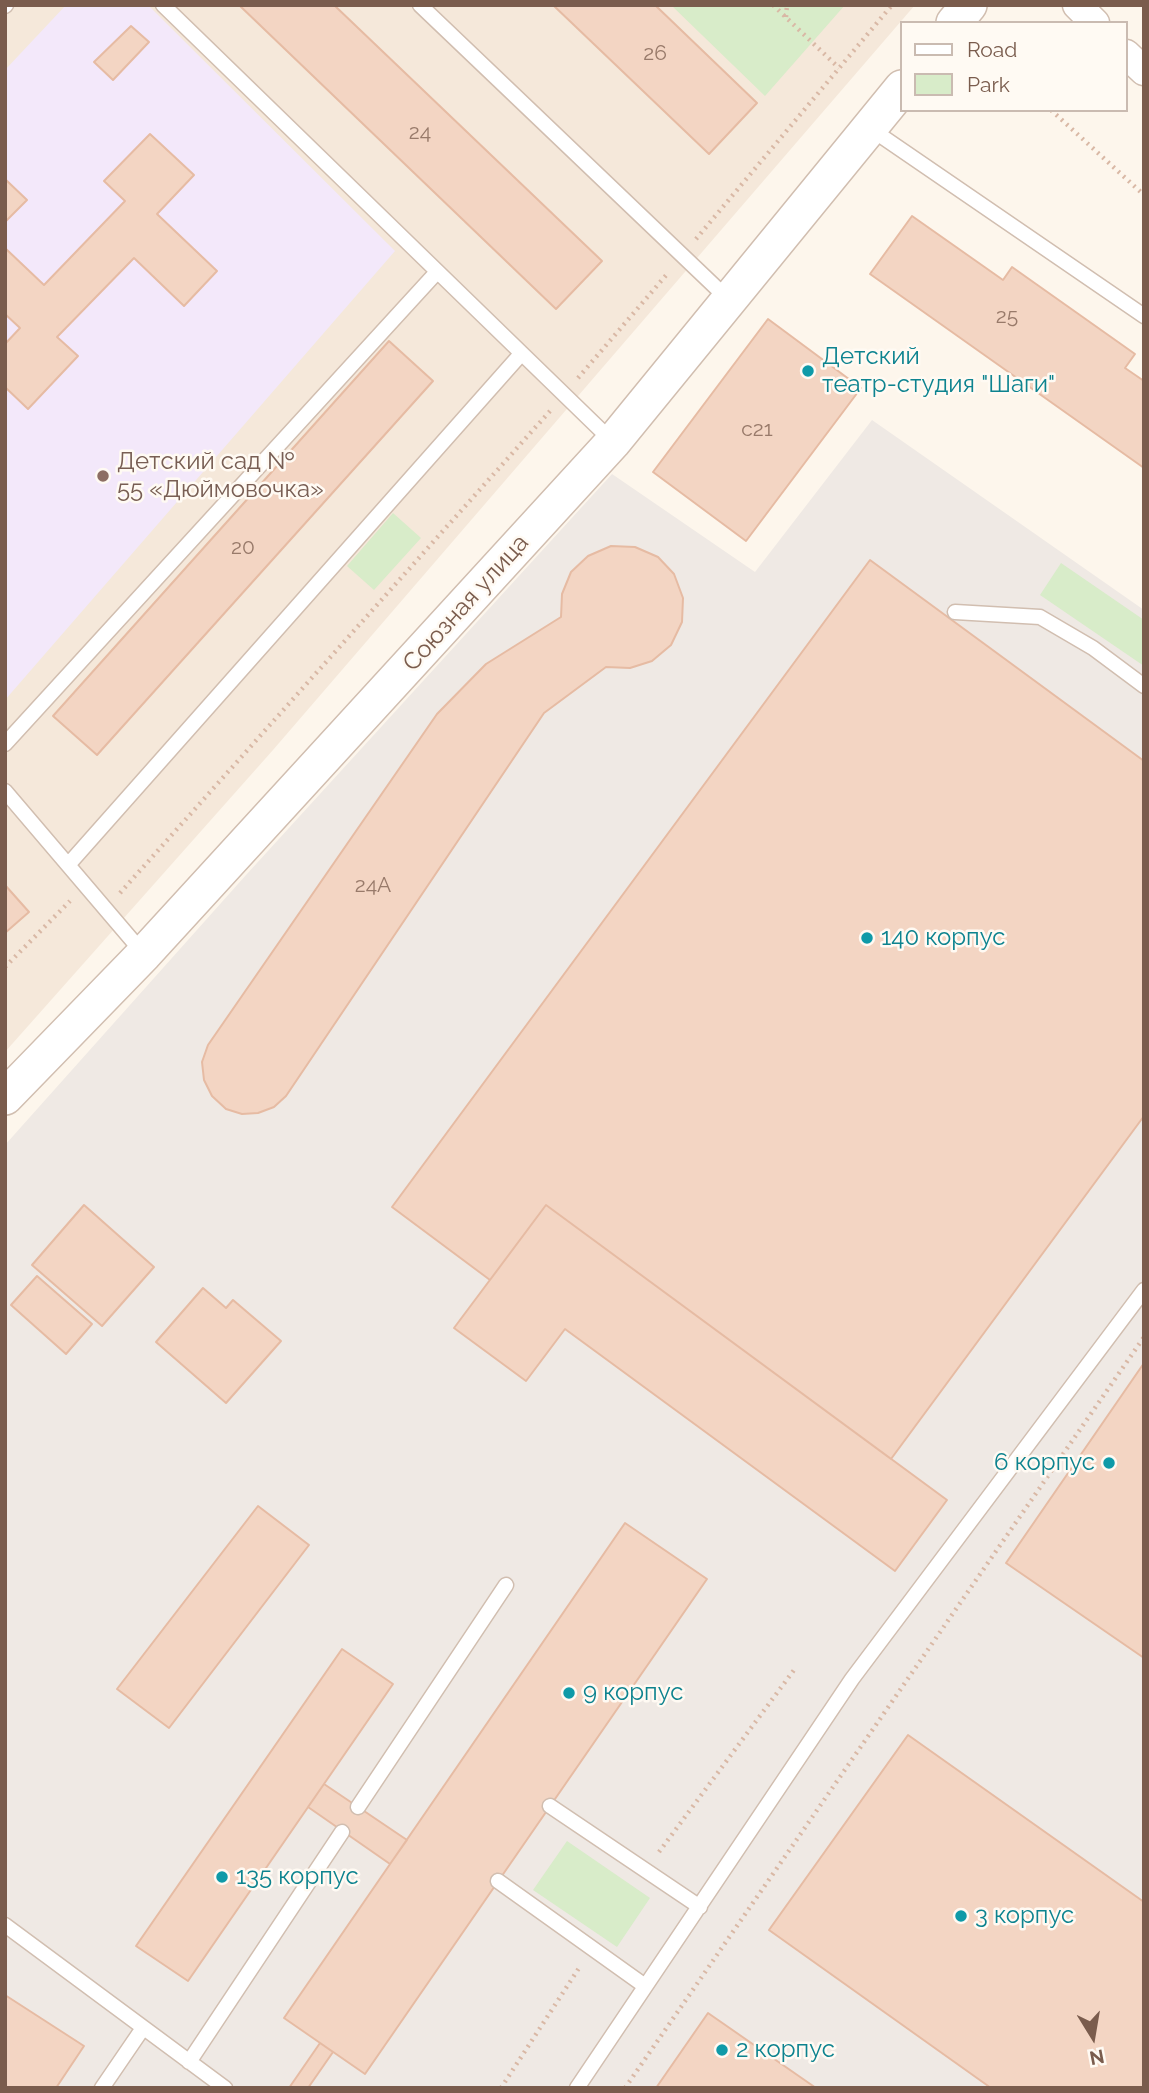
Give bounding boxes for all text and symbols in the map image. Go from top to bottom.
legend [900,21,1128,112]
text: Road [967,37,1017,62]
house number: 26 [643,41,667,67]
text: Park [967,72,1010,97]
house number: 24 [409,120,431,146]
house number: 25 [996,304,1018,330]
place label: Детский театр-студия "Шаги" [822,343,1055,399]
marker: Детский театр-студия "Шаги" [800,363,816,379]
house number: с21 [741,417,773,443]
place label: Детский сад № 55 «Дюймовочка» [117,448,324,504]
marker: Детский сад № 55 «Дюймовочка» [95,468,111,484]
street label: Союзная улица [397,529,535,677]
house number: 20 [231,535,255,561]
house number: 24A [355,873,391,899]
place label: 140 корпус [881,924,1005,952]
marker: 140 корпус [859,930,875,946]
place label: 6 корпус [994,1449,1095,1477]
marker: 6 корпус [1101,1455,1117,1471]
place label: 9 корпус [583,1679,683,1707]
marker: 9 корпус [561,1685,577,1701]
place label: 135 корпус [236,1863,359,1891]
marker: 135 корпус [214,1869,230,1885]
place label: 3 корпус [975,1902,1074,1930]
marker: 3 корпус [953,1908,969,1924]
north arrow [1058,2002,1128,2072]
place label: 2 корпус [736,2036,835,2064]
marker: 2 корпус [714,2042,730,2058]
text: N [1088,2045,1106,2070]

